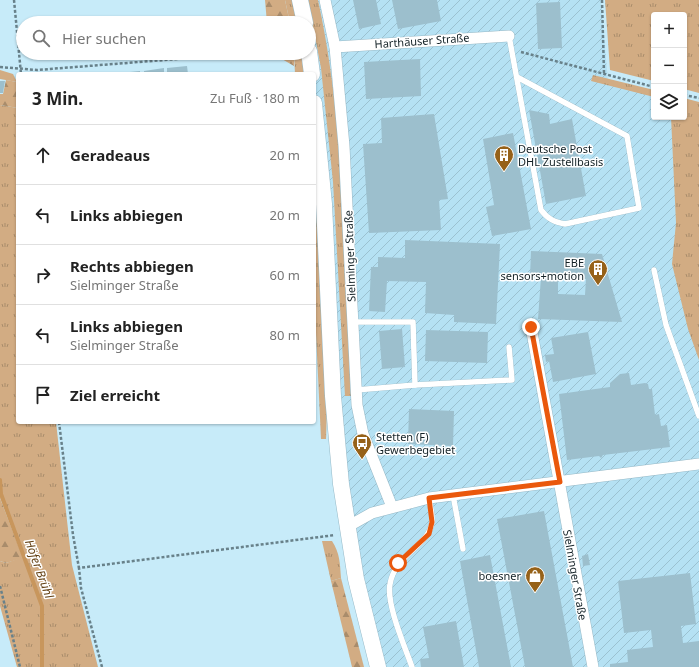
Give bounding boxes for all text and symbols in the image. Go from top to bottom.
map controls [651,12,687,120]
button: + [651,12,687,48]
search box [16,16,316,60]
icon: search [30,27,52,49]
text: Hier suchen [62,28,146,48]
street label: Harthäuser Straße [374,30,470,51]
button: − [651,48,687,84]
button: layers [651,84,687,120]
text: 3 Min. [32,87,83,110]
text: Zu Fuß · 180 m [210,89,300,107]
place label: Deutsche Post DHL Zustellbasis [518,141,603,169]
icon: ahead [32,144,54,166]
building icon: Deutsche Post DHL Zustellbasis [493,144,515,172]
text: Geradeaus [70,145,150,165]
text: 20 m [270,146,300,164]
icon: left [32,204,54,226]
text: Links abbiegen [70,205,183,225]
text: 20 m [270,206,300,224]
street label: Sielminger Straße [340,210,359,302]
place label: EBE sensors+motion [500,255,584,283]
text: Rechts abbiegen [70,256,194,276]
building icon: EBE sensors+motion [587,258,609,286]
icon: right [32,264,54,286]
text: 60 m [270,266,300,284]
text: Sielminger Straße [70,276,179,294]
text: Links abbiegen [70,316,183,336]
route end [522,318,540,336]
icon: left [32,324,54,346]
text: 80 m [270,326,300,344]
text: Sielminger Straße [70,336,179,354]
icon: arrive [32,384,54,406]
text: Ziel erreicht [70,385,160,405]
place label: Stetten (F) Gewerbegebiet [376,429,455,457]
bus stop icon: Stetten (F) Gewerbegebiet [351,432,373,460]
street label: Sielminger Straße [560,528,591,621]
water label: Höfer Brühl [21,537,58,602]
route start [389,554,407,572]
shop icon: boesner [524,565,546,593]
place label: boesner [479,568,521,583]

